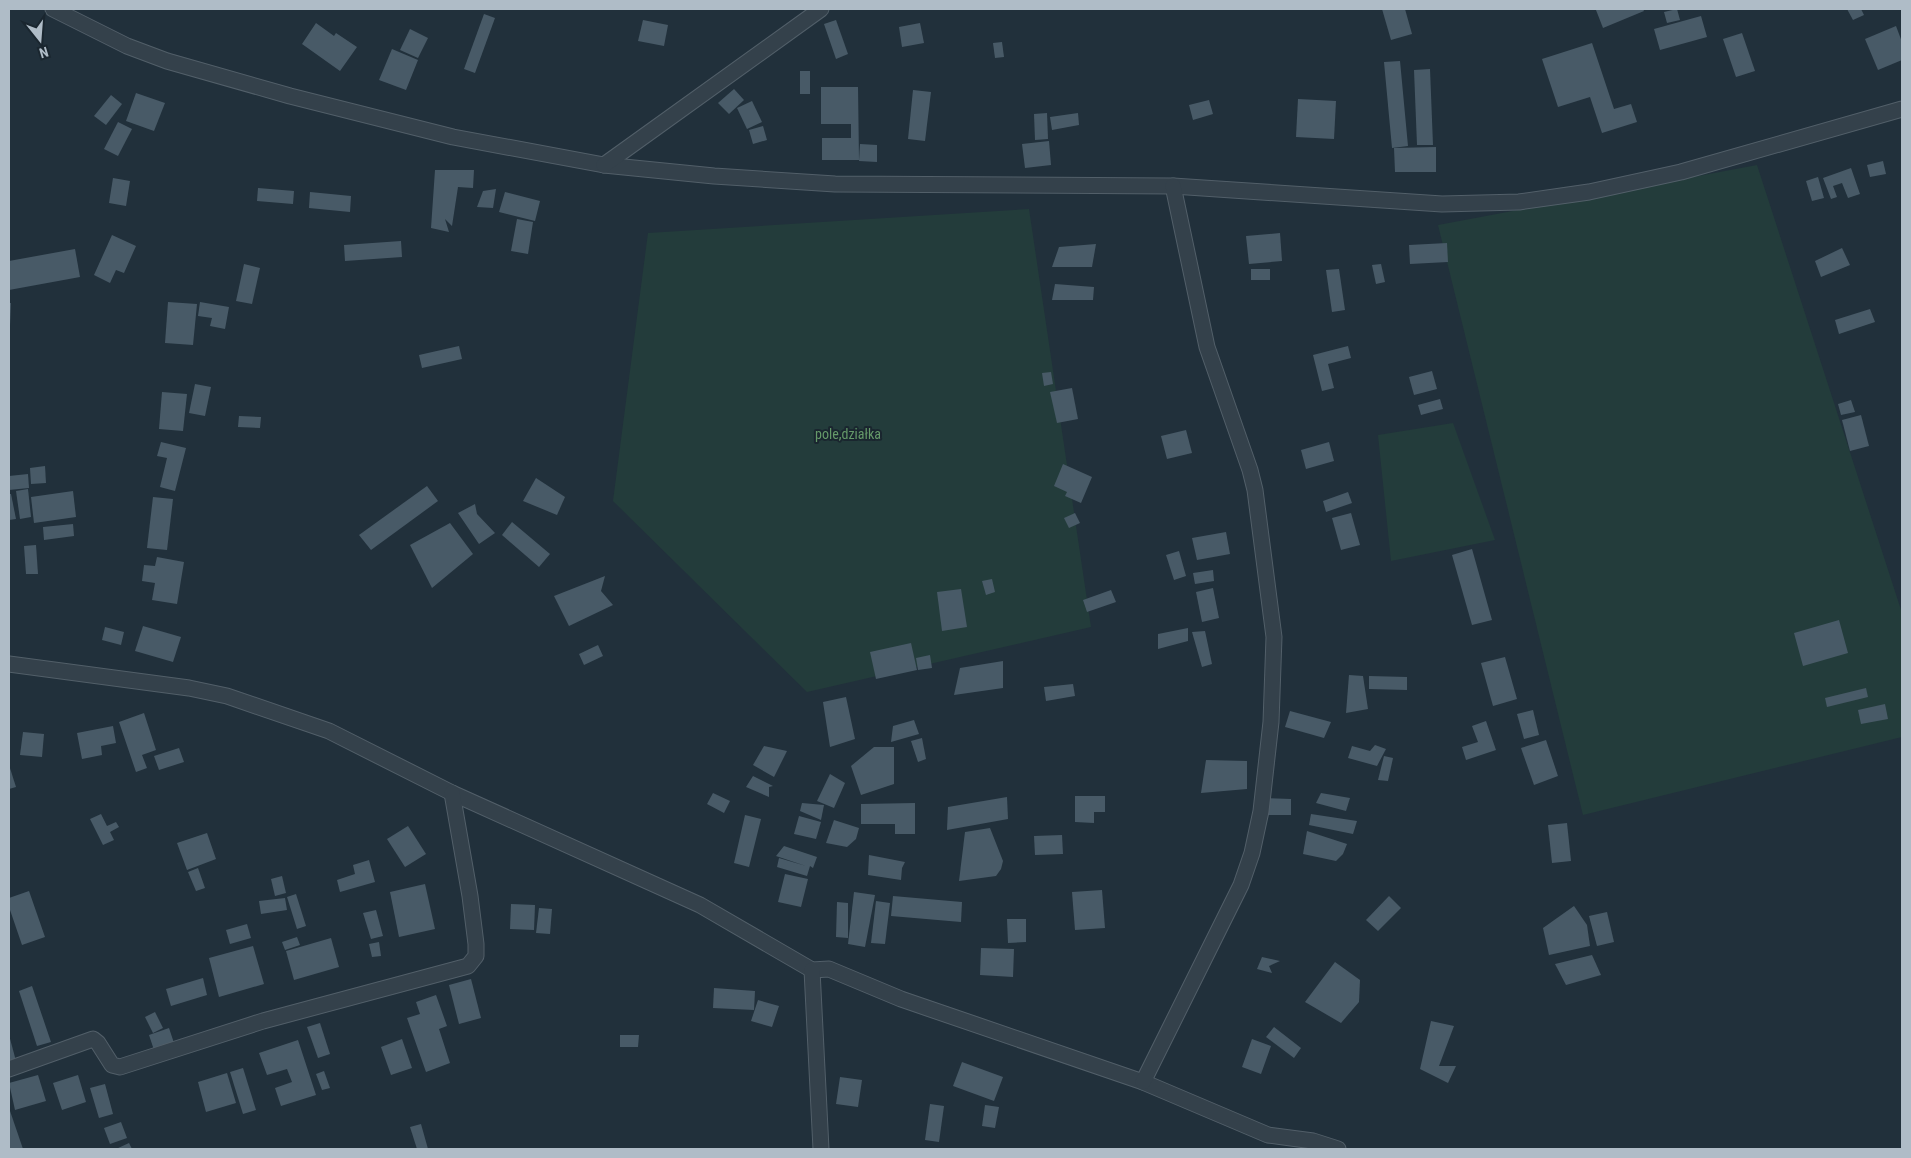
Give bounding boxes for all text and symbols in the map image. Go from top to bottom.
north arrow [15,15,65,65]
text: N [37,44,50,61]
park label: pole,działka [815,426,881,442]

